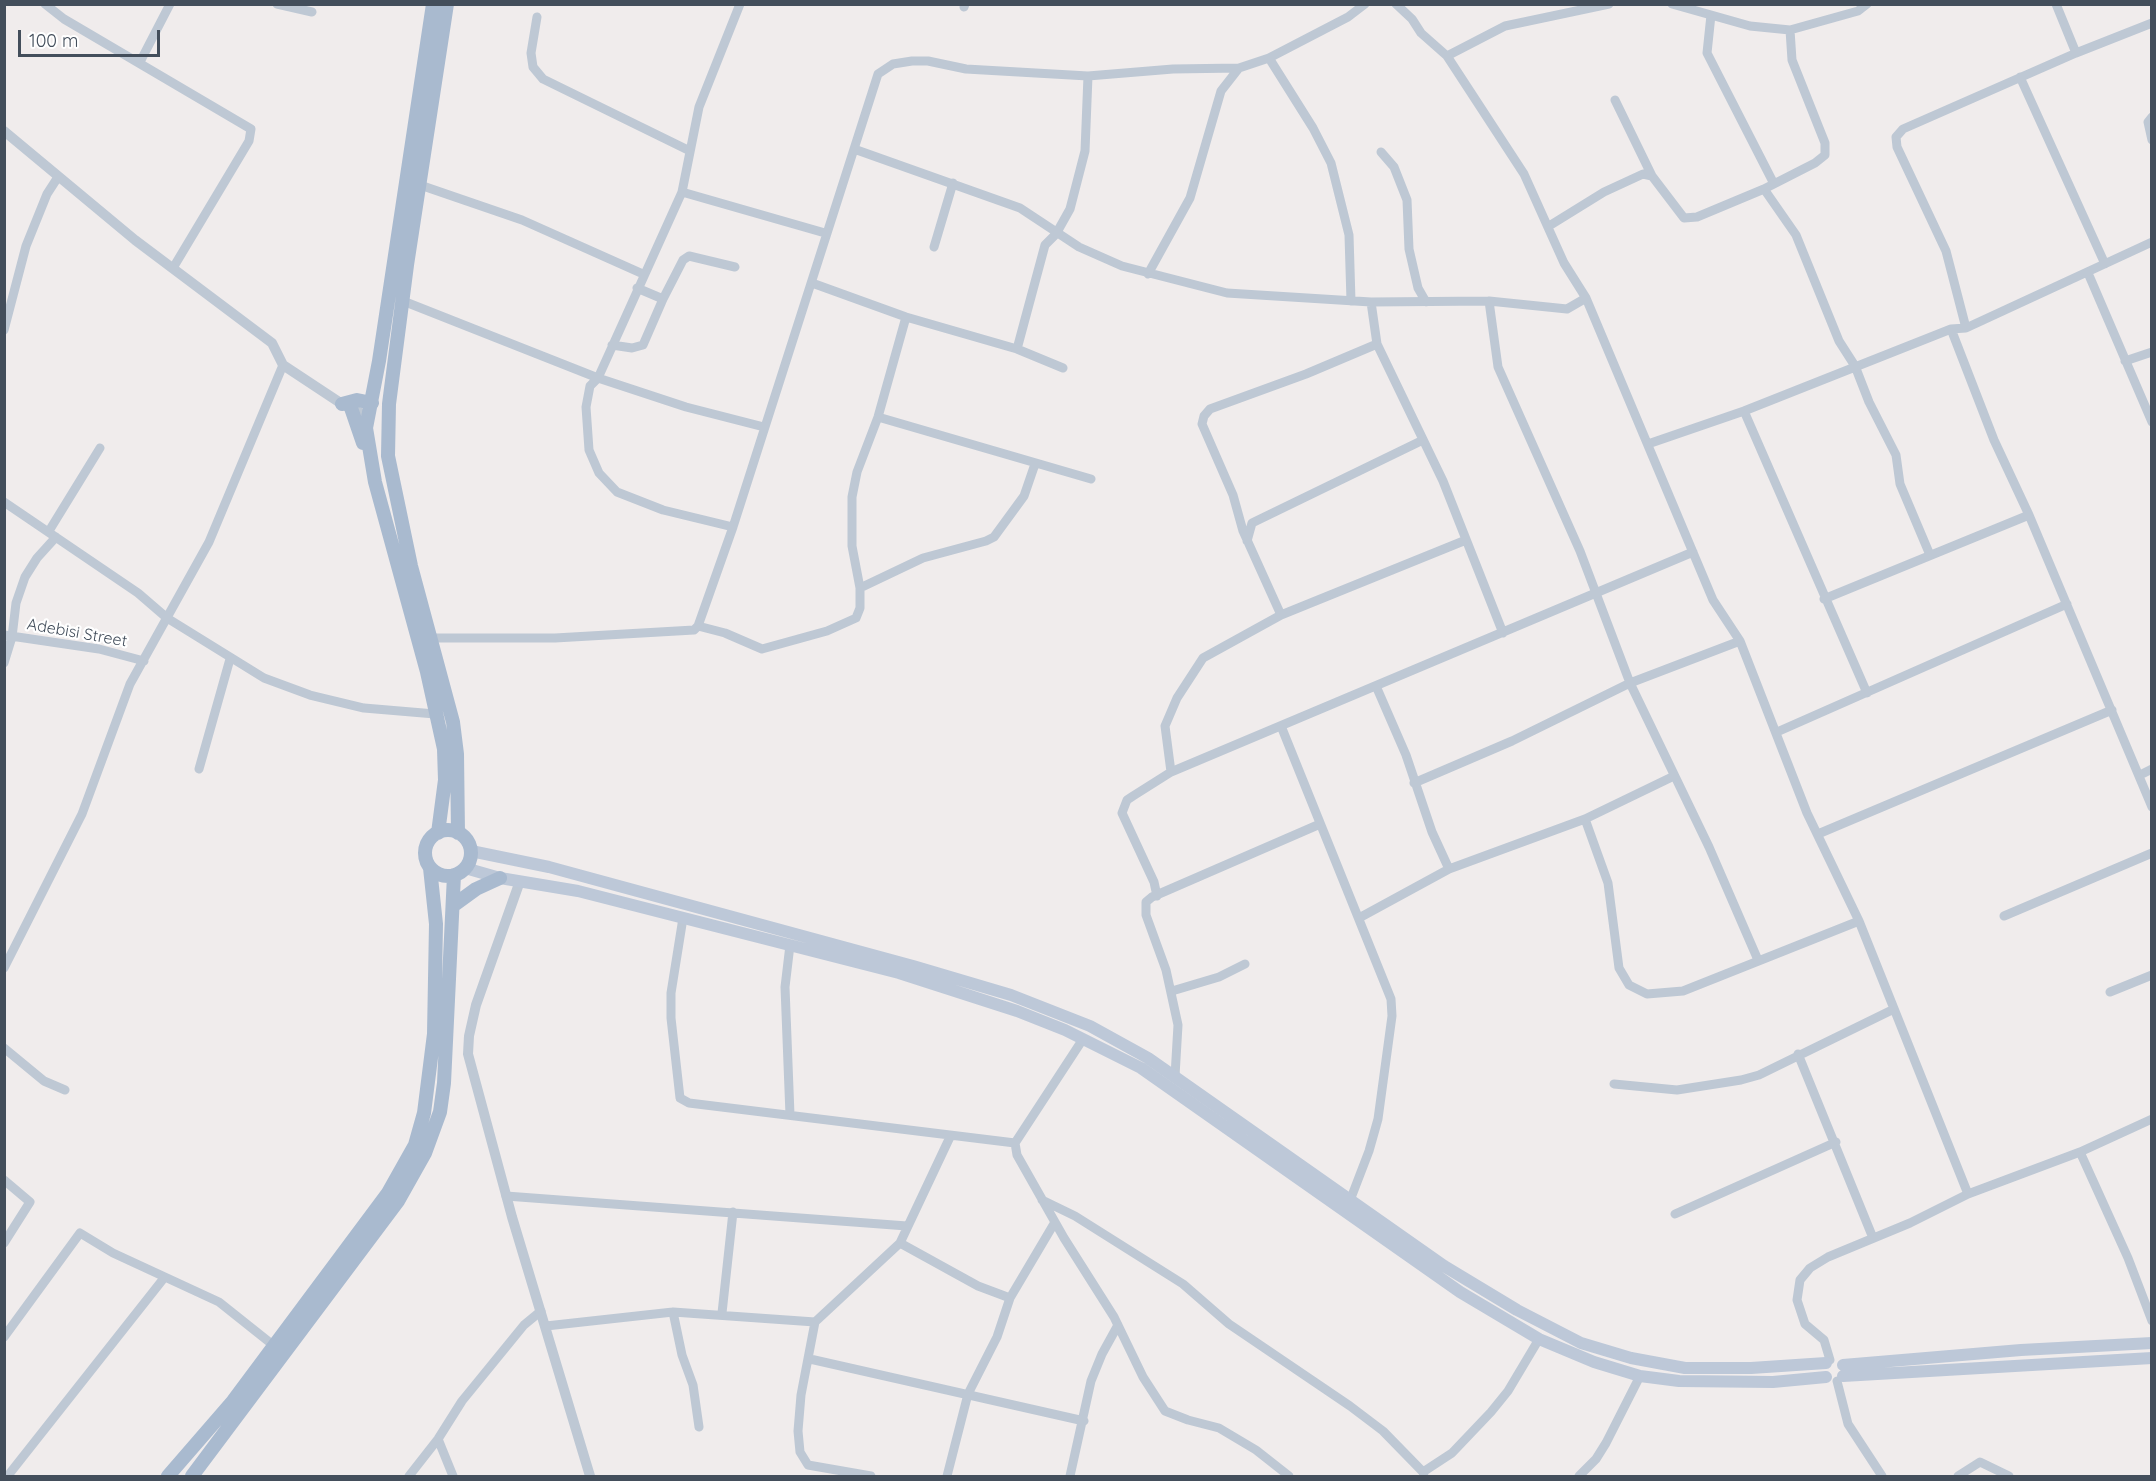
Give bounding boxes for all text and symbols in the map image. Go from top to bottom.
scale bar [21,18,164,56]
text: 100 m [29,29,78,52]
street label: Adebisi Street [25,615,129,651]

